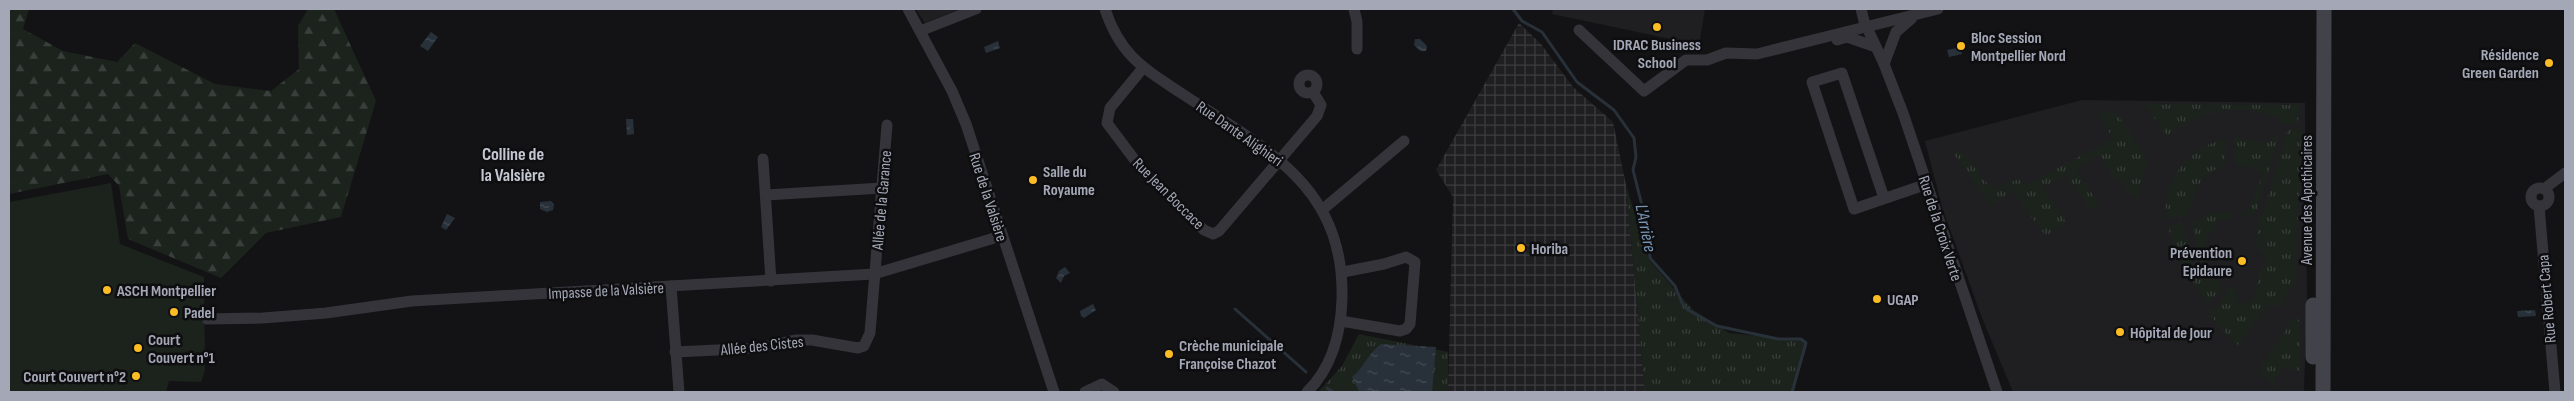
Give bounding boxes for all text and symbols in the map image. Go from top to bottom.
marker: IDRAC Business School [1651,21,1663,33]
place label: Bloc Session Montpellier Nord [1971,29,2066,66]
place label: IDRAC Business School [1613,36,1701,73]
marker: Bloc Session Montpellier Nord [1955,40,1967,52]
place label: Résidence Green Garden [2462,46,2539,83]
marker: Résidence Green Garden [2543,57,2555,69]
street label: Rue Dante Alighieri [1192,97,1286,171]
street label: Avenue des Apothicaires [2298,135,2317,266]
district label: Colline de la Valsière [481,144,545,186]
street label: Allée de la Garance [869,150,896,252]
street label: Rue de la Valsière [964,151,1011,244]
street label: Rue Jean Boccace [1128,154,1208,234]
place label: Salle du Royaume [1043,163,1095,200]
street label: Rue de la Croix Verte [1914,173,1966,284]
marker: Salle du Royaume [1027,174,1039,186]
water label: L'Arrière [1631,202,1660,254]
place label: Horiba [1531,240,1568,259]
marker: Horiba [1515,242,1527,254]
place label: Prévention Epidaure [2170,244,2232,281]
street label: Rue Robert Capa [2534,254,2561,344]
marker: Prévention Epidaure [2236,255,2248,267]
street label: Impasse de la Valsière [548,279,664,304]
place label: ASCH Montpellier [116,282,216,301]
marker: ASCH Montpellier [101,284,113,296]
place label: UGAP [1887,291,1919,310]
marker: UGAP [1871,293,1883,305]
place label: Padel [184,304,215,323]
marker: Padel [168,306,180,318]
place label: Hôpital de Jour [2130,324,2212,343]
marker: Hôpital de Jour [2114,326,2126,338]
place label: Court Couvert n°1 [148,331,216,368]
street label: Allée des Cistes [719,333,805,360]
place label: Crèche municipale Françoise Chazot [1179,337,1284,374]
marker: Court Couvert n°1 [132,342,144,354]
marker: Crèche municipale Françoise Chazot [1163,348,1175,360]
place label: Court Couvert n°2 [23,368,126,387]
marker: Court Couvert n°2 [130,370,142,382]

